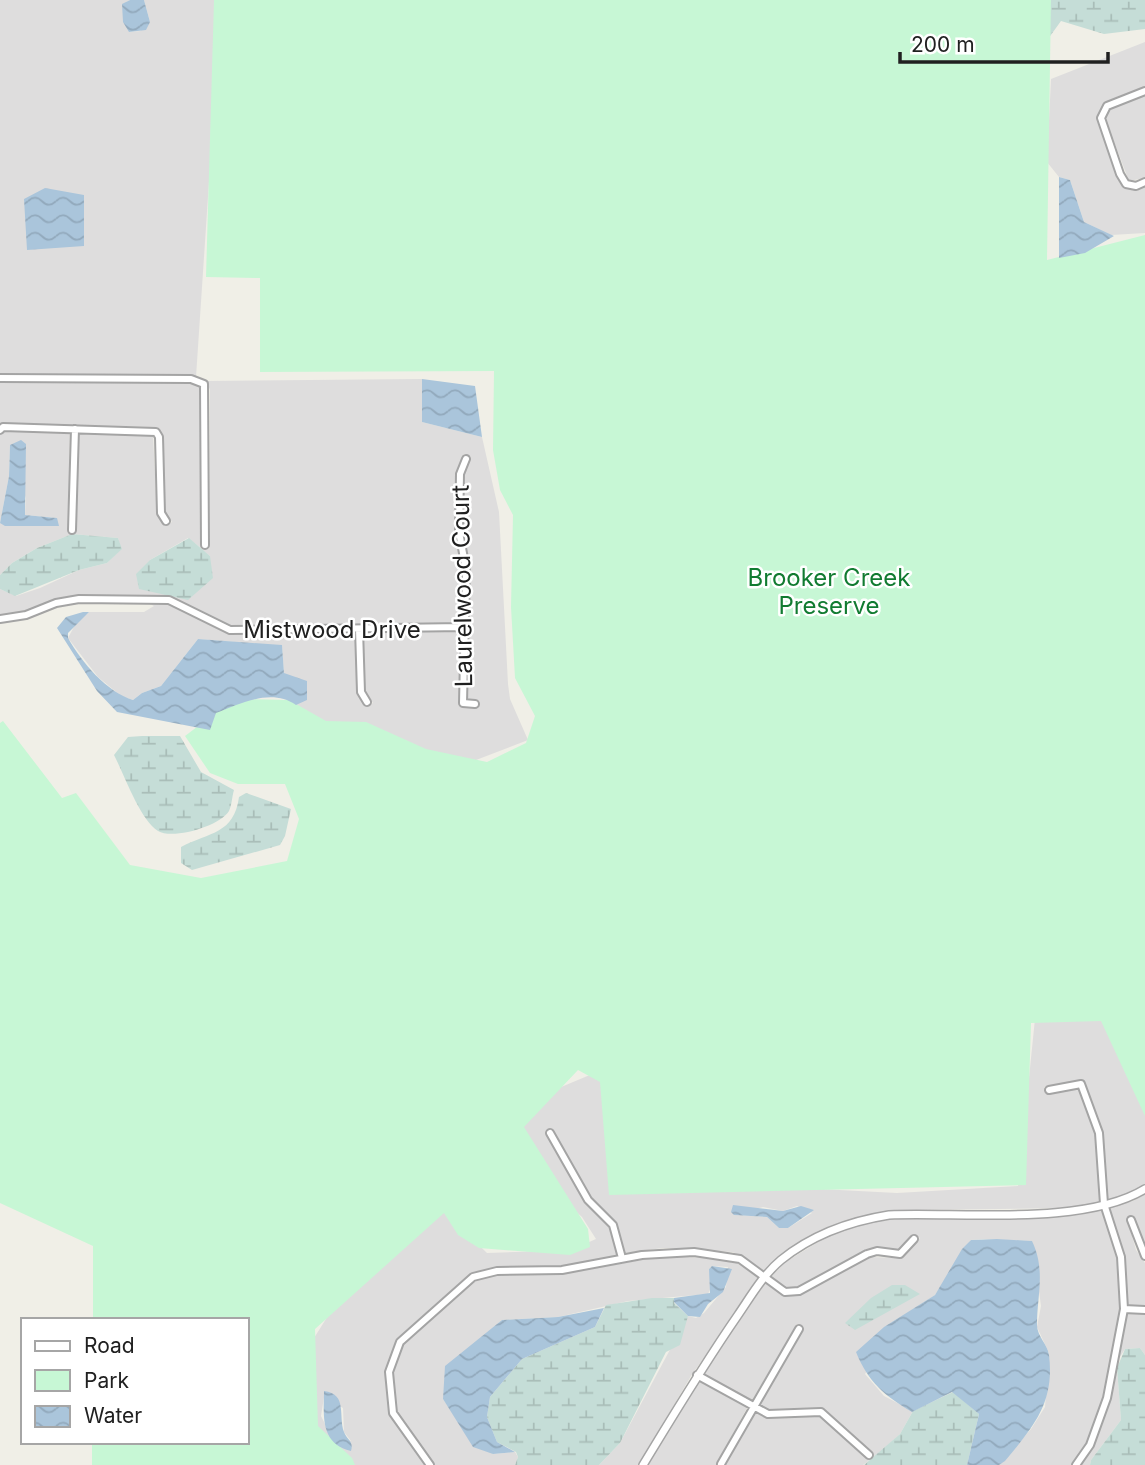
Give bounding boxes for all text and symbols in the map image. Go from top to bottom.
scale bar [900,21,1108,65]
text: 200 m [911,32,975,57]
street label: Laurelwood Court [446,484,478,687]
park label: Brooker Creek Preserve [748,563,910,620]
street label: Mistwood Drive [243,615,421,644]
legend [21,1318,248,1444]
text: Road [84,1333,135,1358]
text: Park [84,1368,129,1393]
text: Water [84,1403,142,1428]

